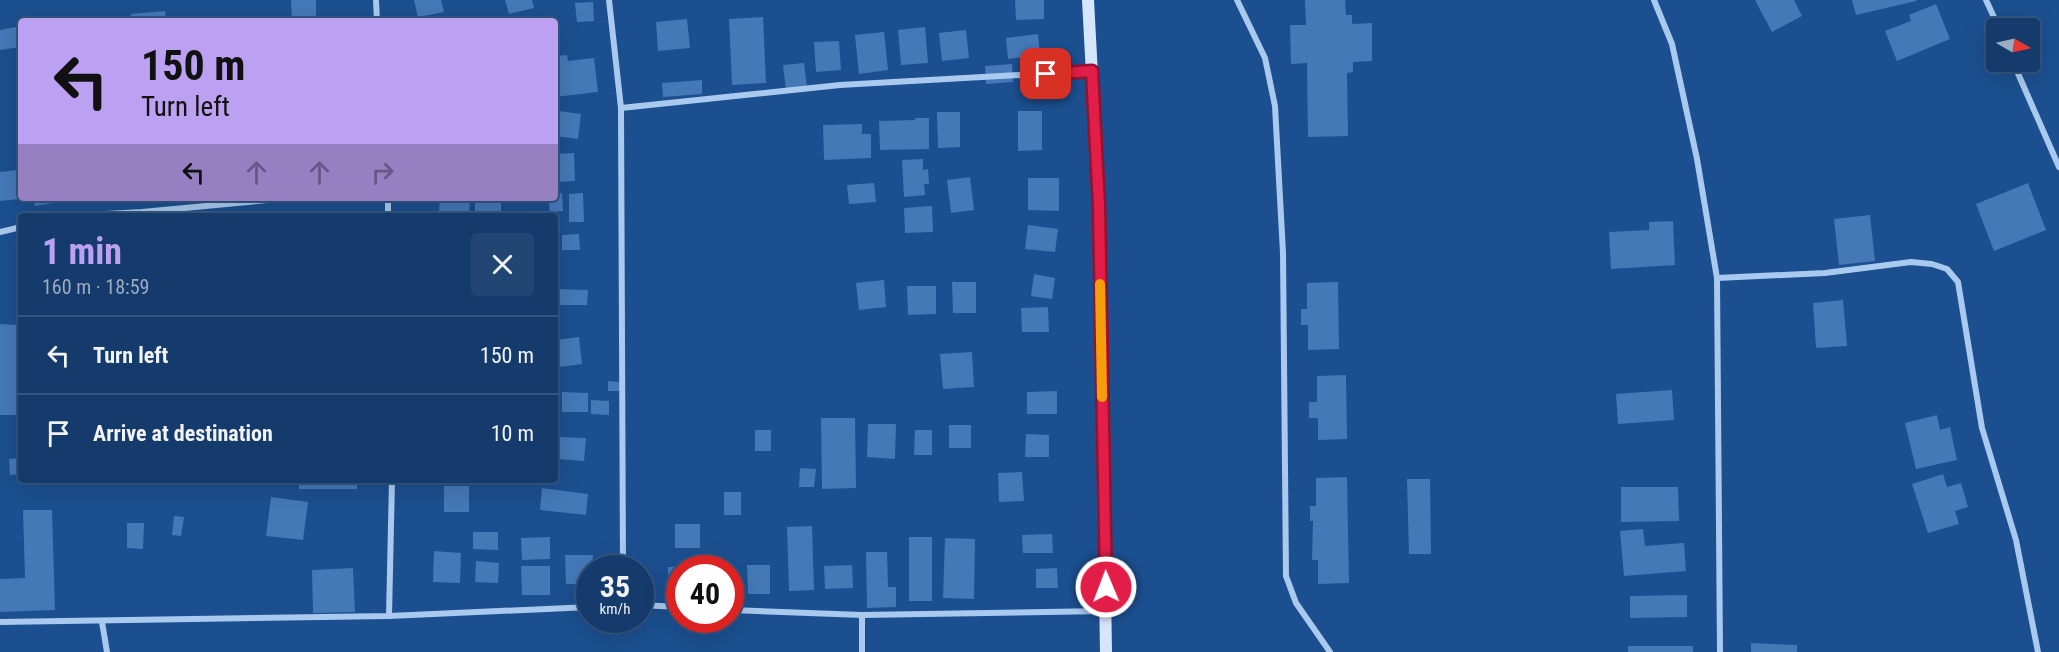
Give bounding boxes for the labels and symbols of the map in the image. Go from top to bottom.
north arrow [1986,18,2040,72]
pin [1020,48,1071,99]
speed limit sign: 40 [666,555,744,633]
position arrow [1074,555,1138,619]

